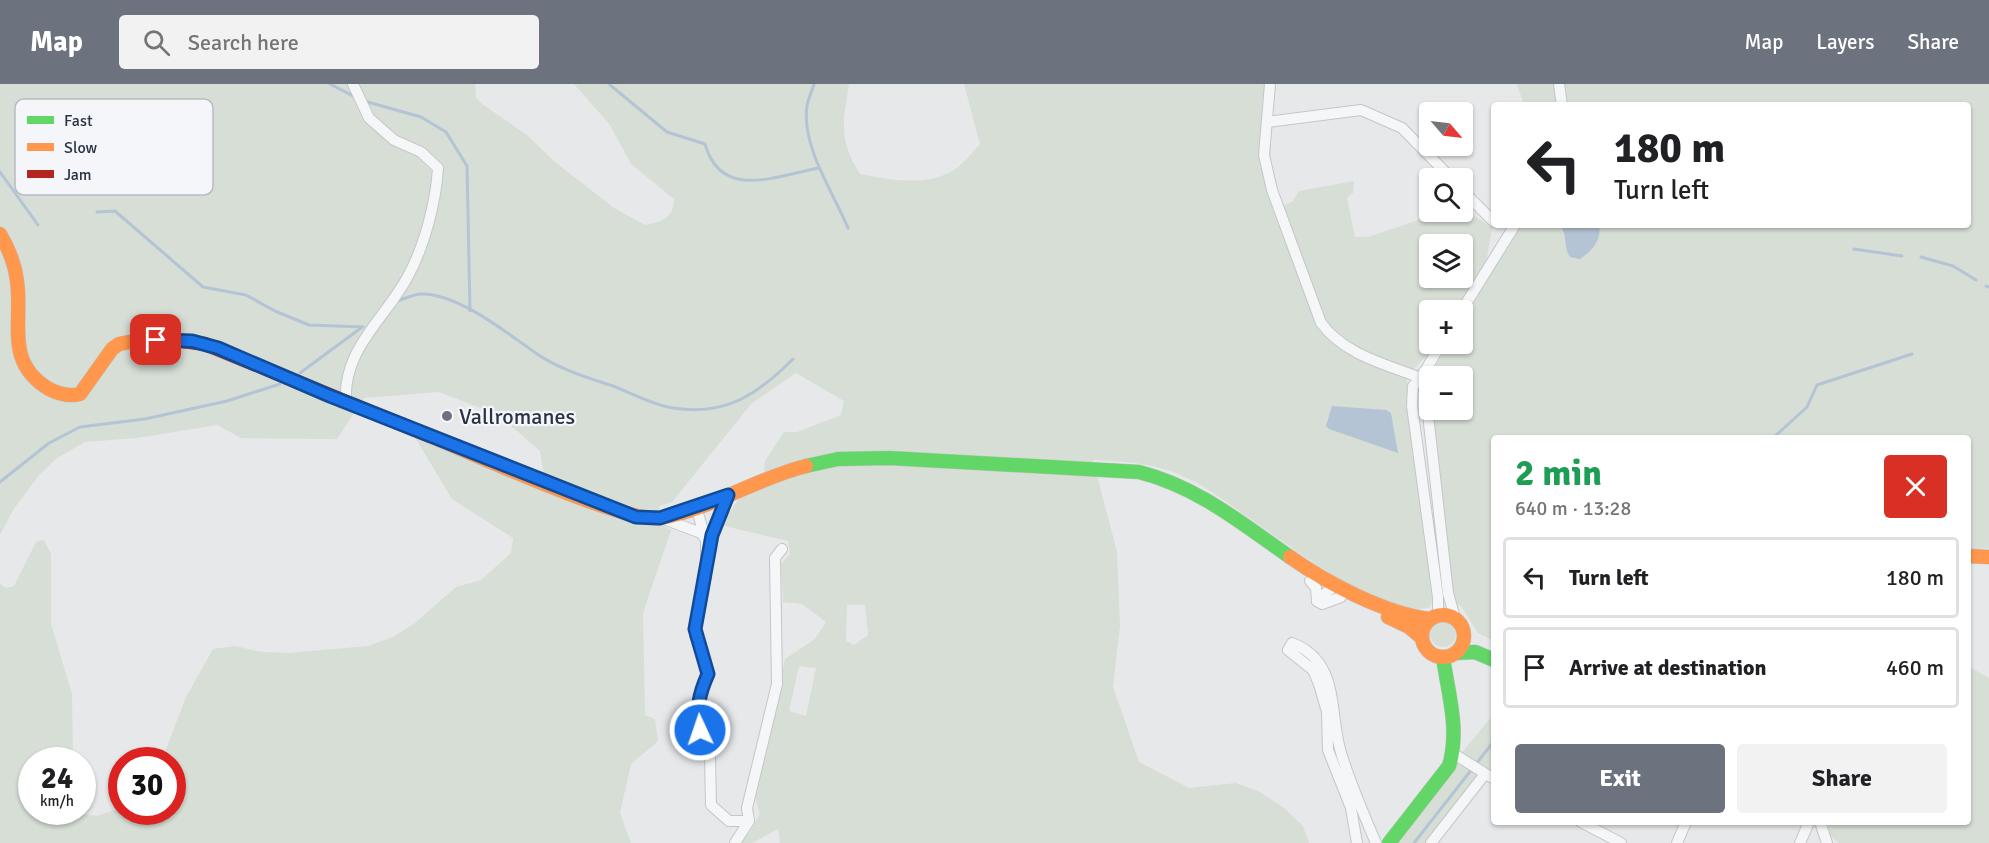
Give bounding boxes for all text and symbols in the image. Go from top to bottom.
search box [119,15,539,69]
text: Map [30,25,83,59]
icon: search [140,26,173,59]
text: Search here [188,29,299,56]
text: Map [1745,29,1783,55]
text: Layers [1816,29,1874,55]
text: Share [1907,29,1959,55]
legend [15,99,213,195]
north arrow [1419,102,1473,156]
map controls [1419,102,1473,420]
text: Fast [64,111,93,131]
text: 180 m [1614,123,1725,174]
icon: left [1515,126,1593,204]
text: Slow [64,138,98,158]
text: Jam [64,165,92,185]
button: search [1419,168,1473,222]
text: Turn left [1614,174,1709,207]
button: layers [1419,234,1473,288]
button: + [1419,300,1473,354]
pin [130,314,181,365]
icon: arrive [139,323,172,356]
button: − [1419,366,1473,420]
place label: Vallromanes [459,403,575,430]
marker: Vallromanes [440,409,454,423]
text: 2 min [1515,451,1602,496]
button: close [1884,455,1947,518]
text: 640 m · 13:28 [1515,496,1631,521]
icon: left [1518,561,1551,594]
text: Turn left [1569,564,1649,591]
text: 180 m [1886,564,1944,591]
icon: arrive [1518,651,1551,684]
text: Arrive at destination [1569,654,1766,681]
text: 460 m [1886,654,1944,681]
position arrow [668,698,732,762]
button: Exit [1515,744,1725,813]
button: Share [1737,744,1947,813]
speed limit sign: 30 [108,747,186,825]
text: 24 [41,760,73,797]
text: km/h [40,792,74,810]

